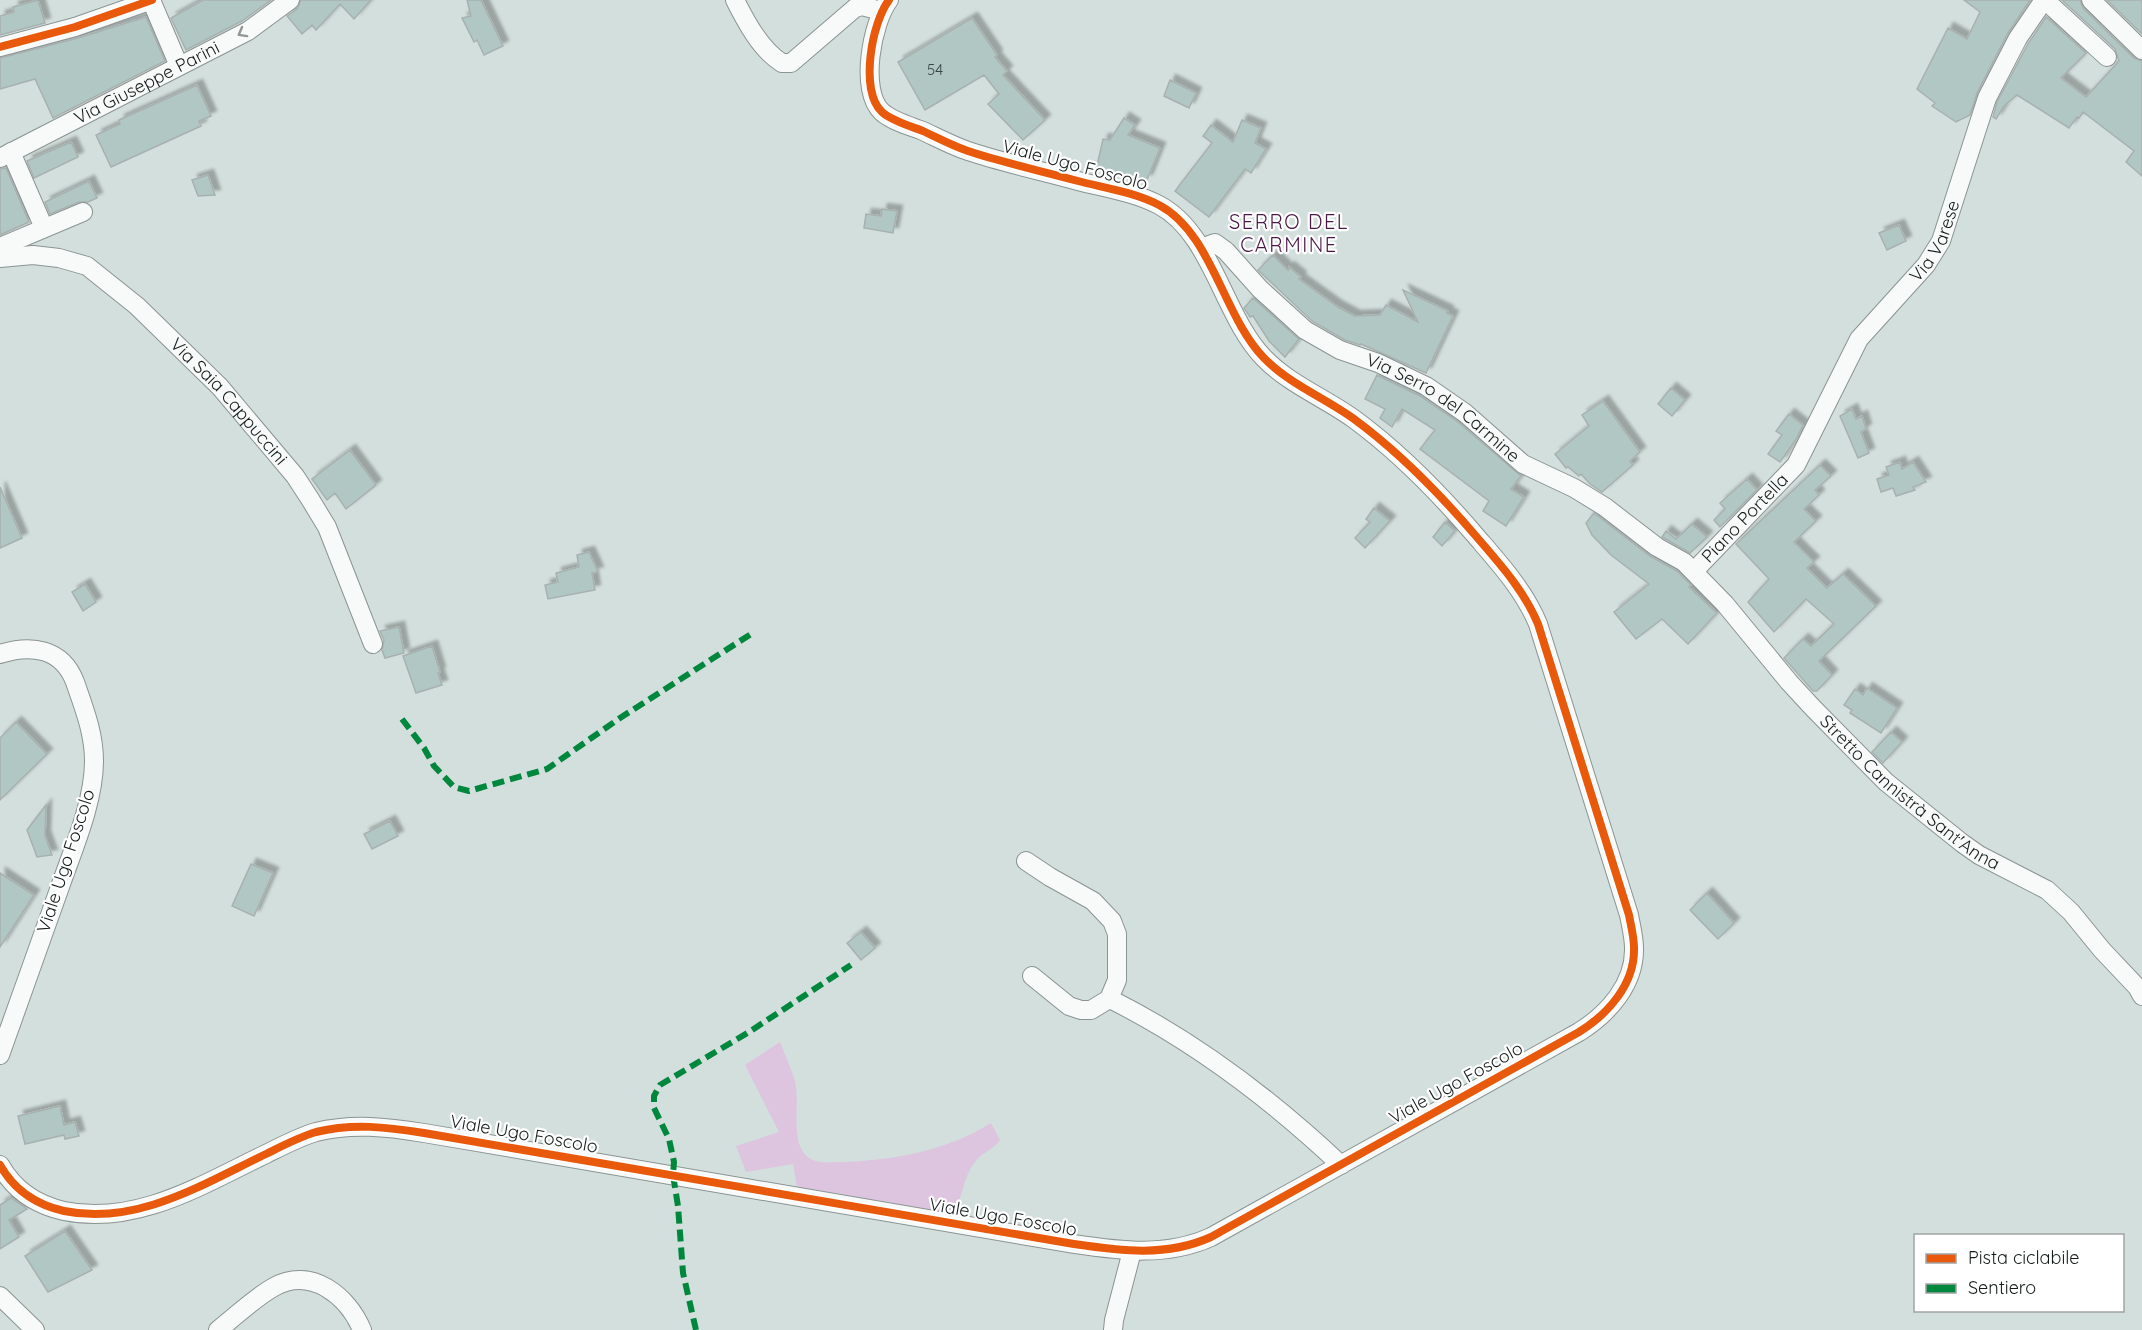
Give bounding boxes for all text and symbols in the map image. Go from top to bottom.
one-way arrow [238,26,248,38]
street label: Via Giuseppe Parini [70,36,223,129]
house number: 54 [927,60,943,79]
street label: Viale Ugo Foscolo [1000,134,1150,195]
street label: Via Varese [1904,197,1964,287]
district label: SERRO DEL CARMINE [1229,209,1349,257]
street label: Via Saia Cappuccini [165,333,293,469]
street label: Via Serro del Carmine [1363,348,1525,467]
street label: Piano Portella [1696,468,1793,567]
street label: Stretto Cannistrà Sant'Anna [1815,710,2004,875]
street label: Viale Ugo Foscolo [31,786,100,936]
street label: Viale Ugo Foscolo [1385,1036,1527,1129]
street label: Viale Ugo Foscolo [448,1109,600,1158]
street label: Viale Ugo Foscolo [927,1192,1079,1241]
legend [1914,1234,2124,1312]
text: Pista ciclabile [1968,1246,2079,1269]
text: Sentiero [1968,1276,2036,1299]

